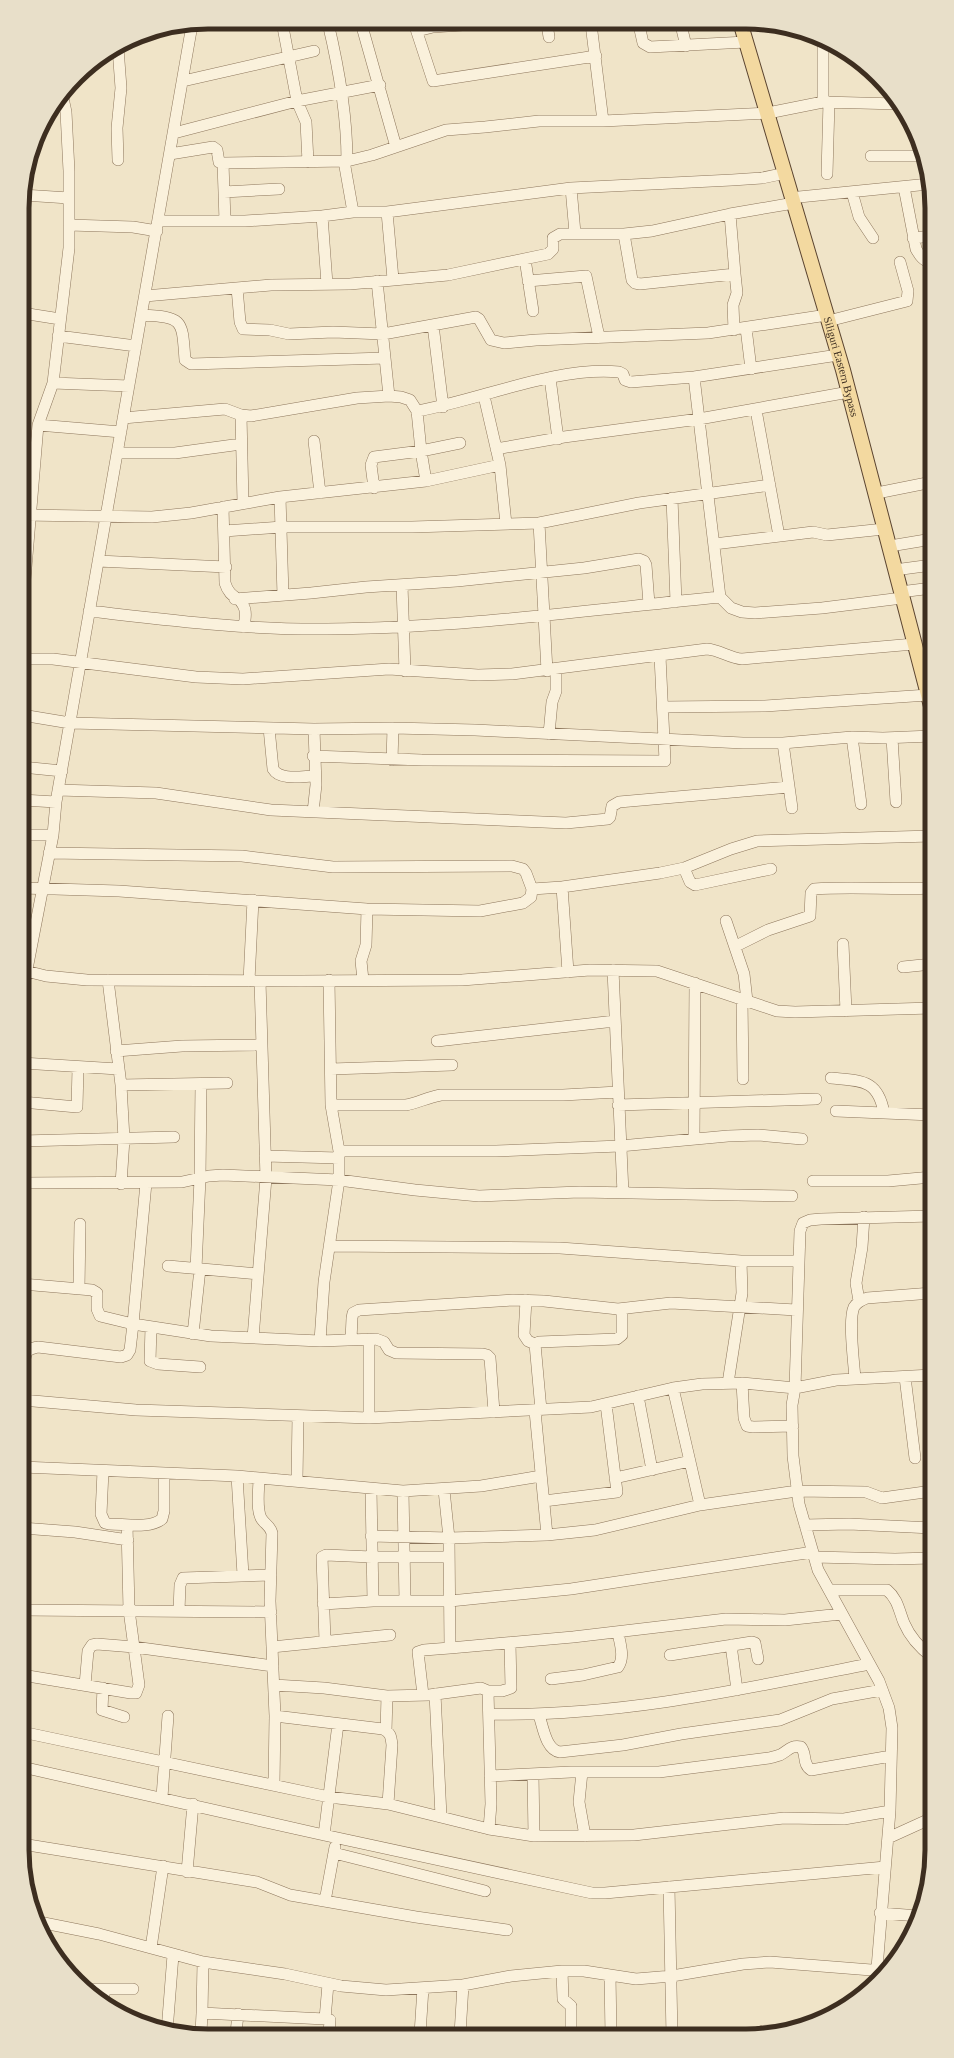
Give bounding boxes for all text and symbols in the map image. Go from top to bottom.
street label: Siliguri Eastern Bypass [822,315,861,418]

